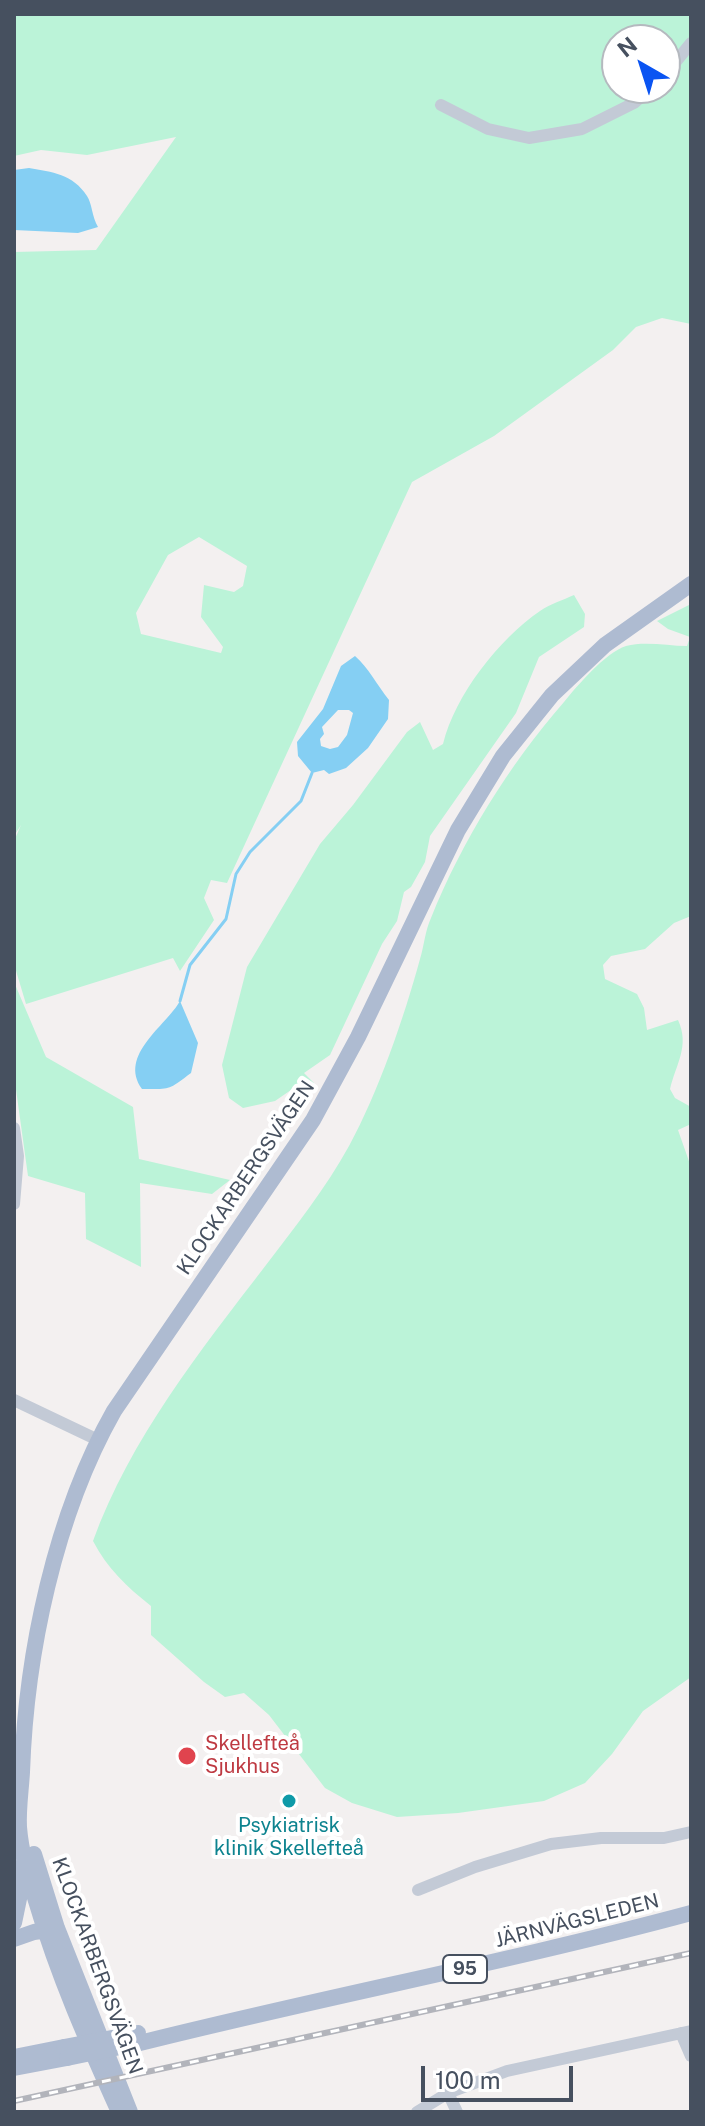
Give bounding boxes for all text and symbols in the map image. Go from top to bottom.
north arrow [601,24,681,104]
text: N [612,31,642,62]
street label: KLOCKARBERGSVÄGEN [172,1076,320,1280]
place label: Skellefteå Sjukhus [205,1732,300,1779]
marker: Skellefteå Sjukhus [176,1745,198,1767]
marker: Psykiatrisk klinik Skellefteå [280,1792,298,1810]
place label: Psykiatrisk klinik Skellefteå [214,1814,364,1861]
street label: KLOCKARBERGSVÄGEN [47,1854,147,2078]
street label: JÄRNVÄGSLEDEN [493,1889,661,1953]
road number: 95 [443,1955,487,1983]
scale bar [425,2050,577,2100]
text: 100 m [435,2066,501,2094]

